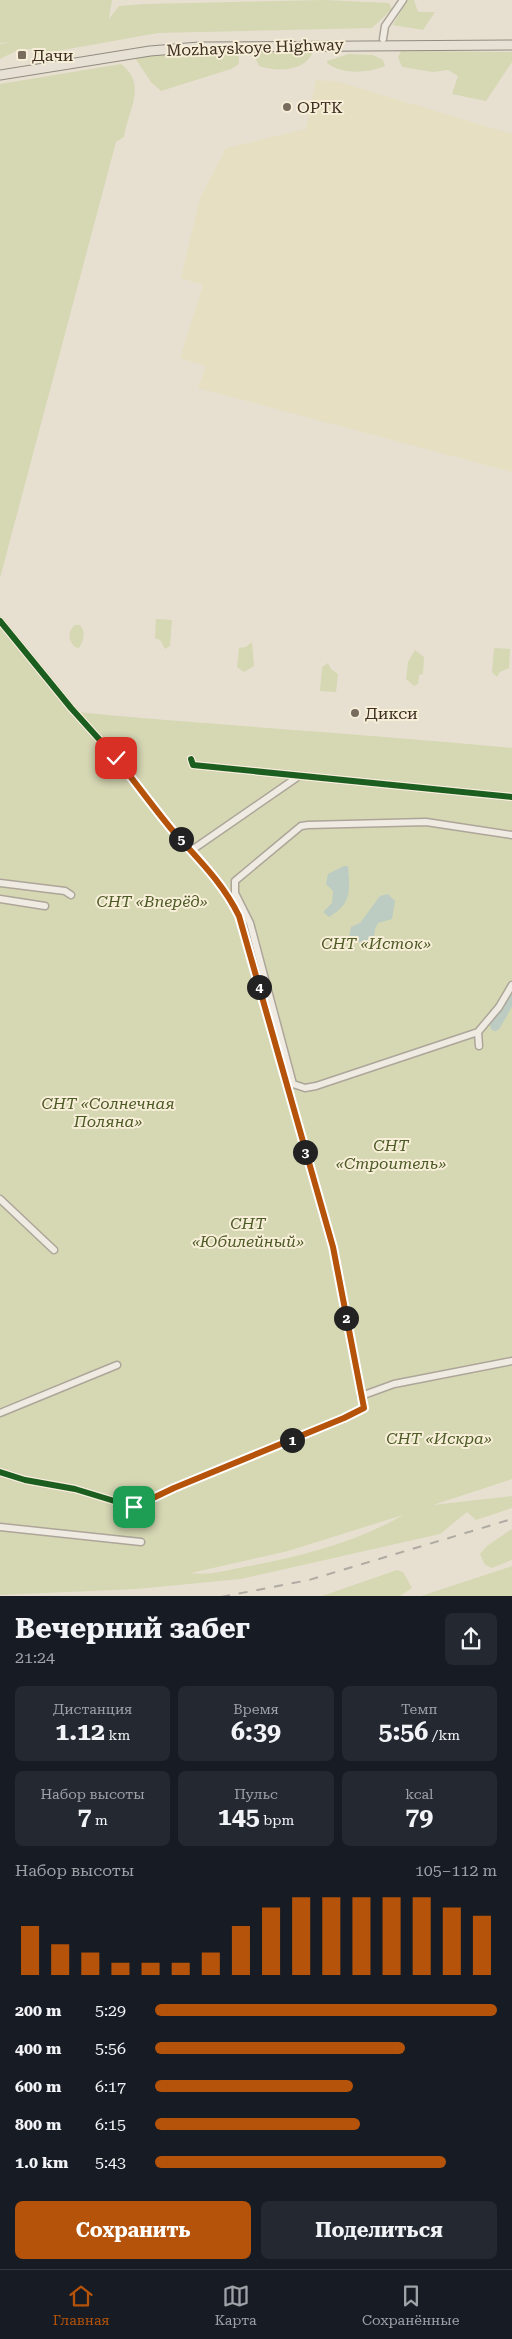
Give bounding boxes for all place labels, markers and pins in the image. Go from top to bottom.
place label: Дачи [32,46,74,65]
marker: Дачи [16,49,28,61]
place label: ОРТК [297,98,343,117]
marker: ОРТК [281,101,293,113]
place label: Дикси [365,704,418,723]
marker: Дикси [349,707,361,719]
pin [95,737,137,779]
pin: 5 [168,826,194,852]
pin: 4 [246,974,272,1000]
pin: 3 [292,1140,318,1164]
pin: 2 [334,1306,358,1330]
pin: 1 [280,1428,304,1452]
pin [113,1486,155,1528]

